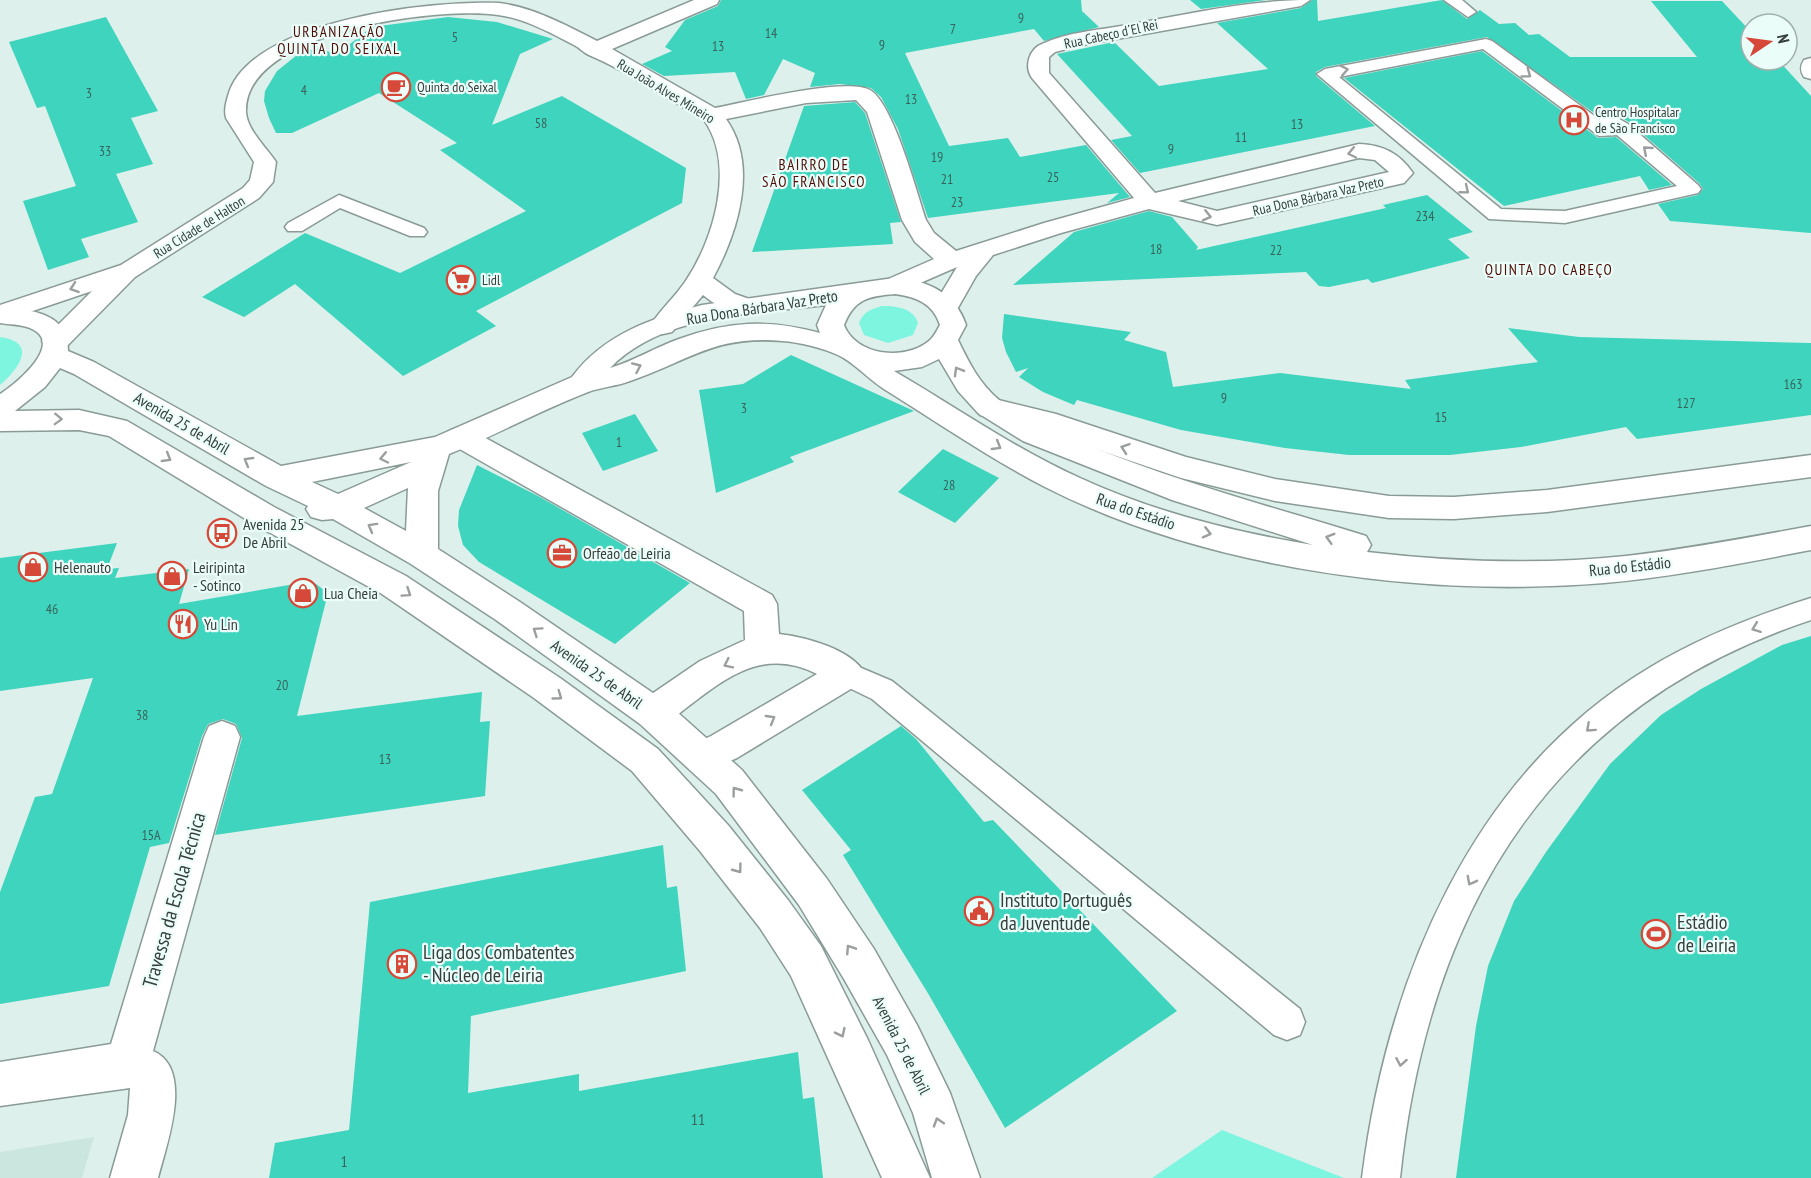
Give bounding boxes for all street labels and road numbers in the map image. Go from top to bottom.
street label: Rua Cabeço d´El Rei [1062,15,1160,53]
street label: Rua João Alves Mineiro [614,55,718,127]
street label: Rua Dona Bárbara Vaz Preto [1251,172,1385,220]
street label: Rua Cidade de Halton [150,192,248,262]
street label: Rua Dona Bárbara Vaz Preto [685,285,839,329]
street label: Avenida 25 de Abril [130,387,234,459]
street label: Rua do Estádio [1094,488,1178,534]
street label: Rua do Estádio [1588,552,1672,580]
street label: Avenida 25 de Abril [547,635,647,713]
street label: Travessa da Escola Técnica [137,809,211,991]
street label: Avenida 25 de Abril [869,993,935,1098]

